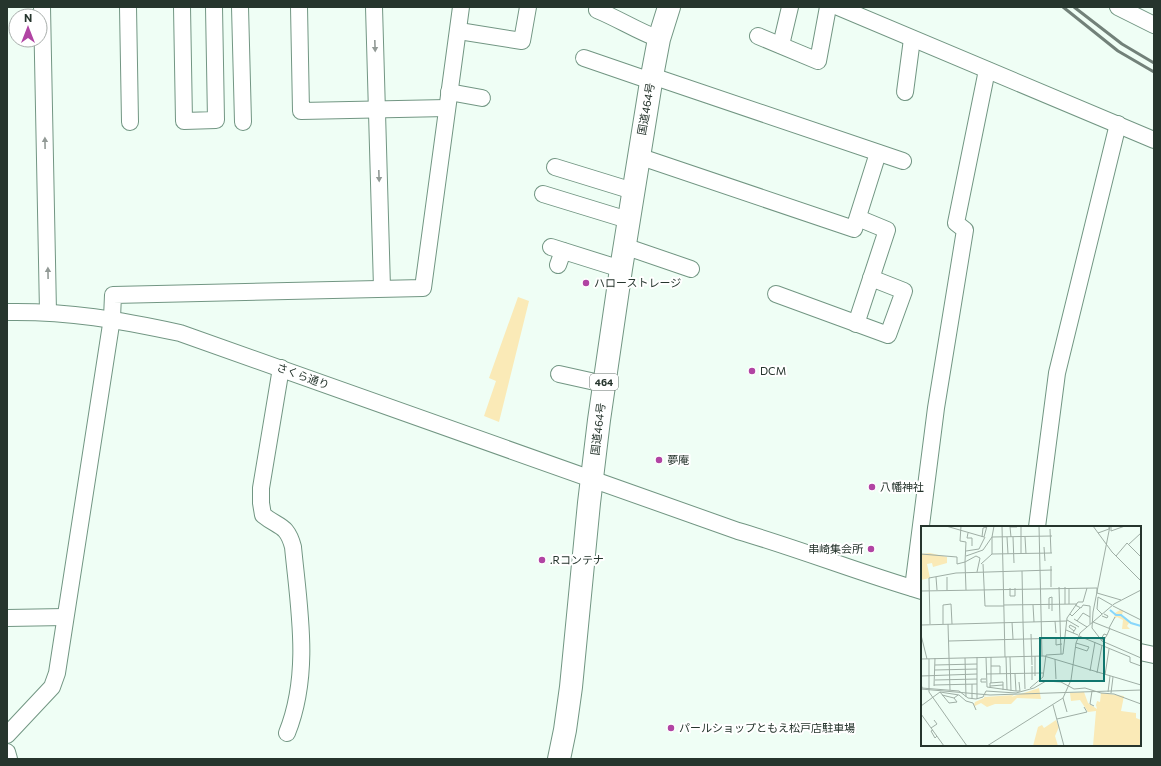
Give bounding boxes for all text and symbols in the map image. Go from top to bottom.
north arrow [8,8,48,48]
text: N [24,11,32,24]
one-way arrow [372,40,378,53]
street label: 国道464号 [635,82,657,136]
one-way arrow [42,136,48,149]
one-way arrow [375,170,382,182]
one-way arrow [45,266,51,279]
place label: ハローストレージ [594,276,681,289]
marker: ハローストレージ [581,278,591,288]
street label: さくら通り [275,360,331,391]
place label: DCM [760,364,786,377]
marker: DCM [747,366,757,376]
road number: 464 [590,374,618,390]
street label: 国道464号 [588,402,607,456]
place label: 夢庵 [667,453,689,466]
marker: 夢庵 [654,455,664,465]
place label: 八幡神社 [880,480,924,493]
marker: 八幡神社 [867,482,877,492]
inset map [921,526,1141,746]
place label: 串崎集会所 [808,542,864,555]
marker: 串崎集会所 [866,544,876,554]
place label: .Rコンテナ [550,553,604,566]
marker: .Rコンテナ [537,555,547,565]
place label: パールショップともえ松戸店駐車場 [679,721,855,734]
marker: パールショップともえ松戸店駐車場 [666,723,676,733]

